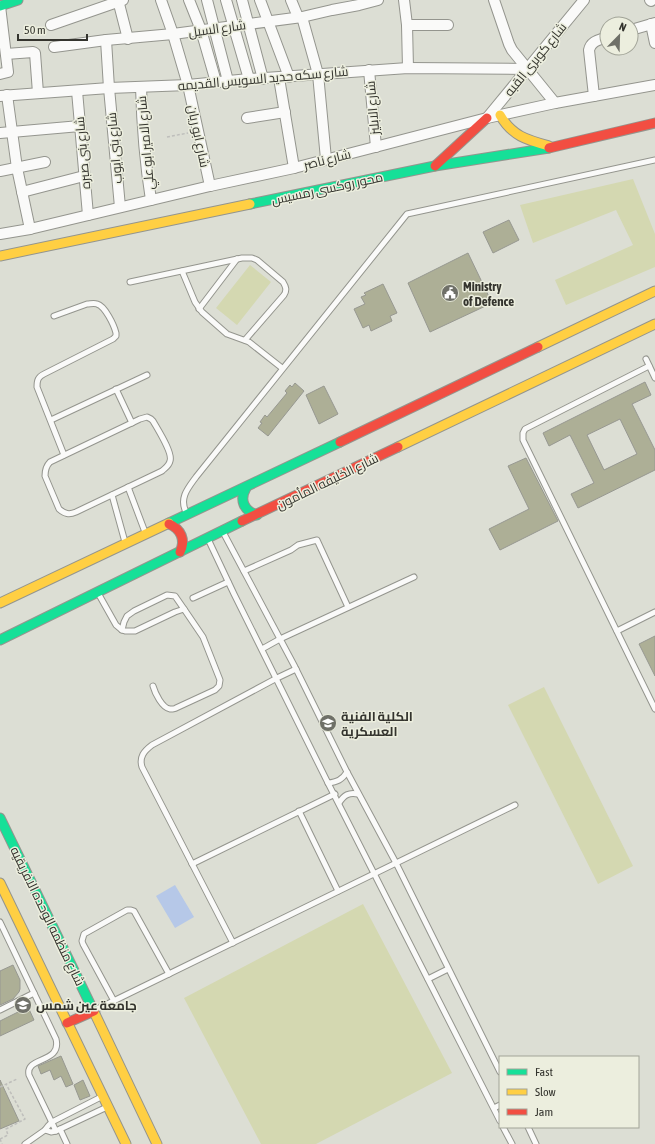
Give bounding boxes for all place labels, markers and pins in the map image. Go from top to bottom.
place label: Ministry of Defence [463,279,514,309]
public building icon: Ministry of Defence [440,283,460,303]
place label: الكلية الفنية العسكرية [341,709,413,739]
school or university icon: الكلية الفنية العسكرية [318,713,338,733]
school or university icon: جامعة عين شمس [13,995,33,1015]
place label: جامعة عين شمس [36,998,137,1013]

